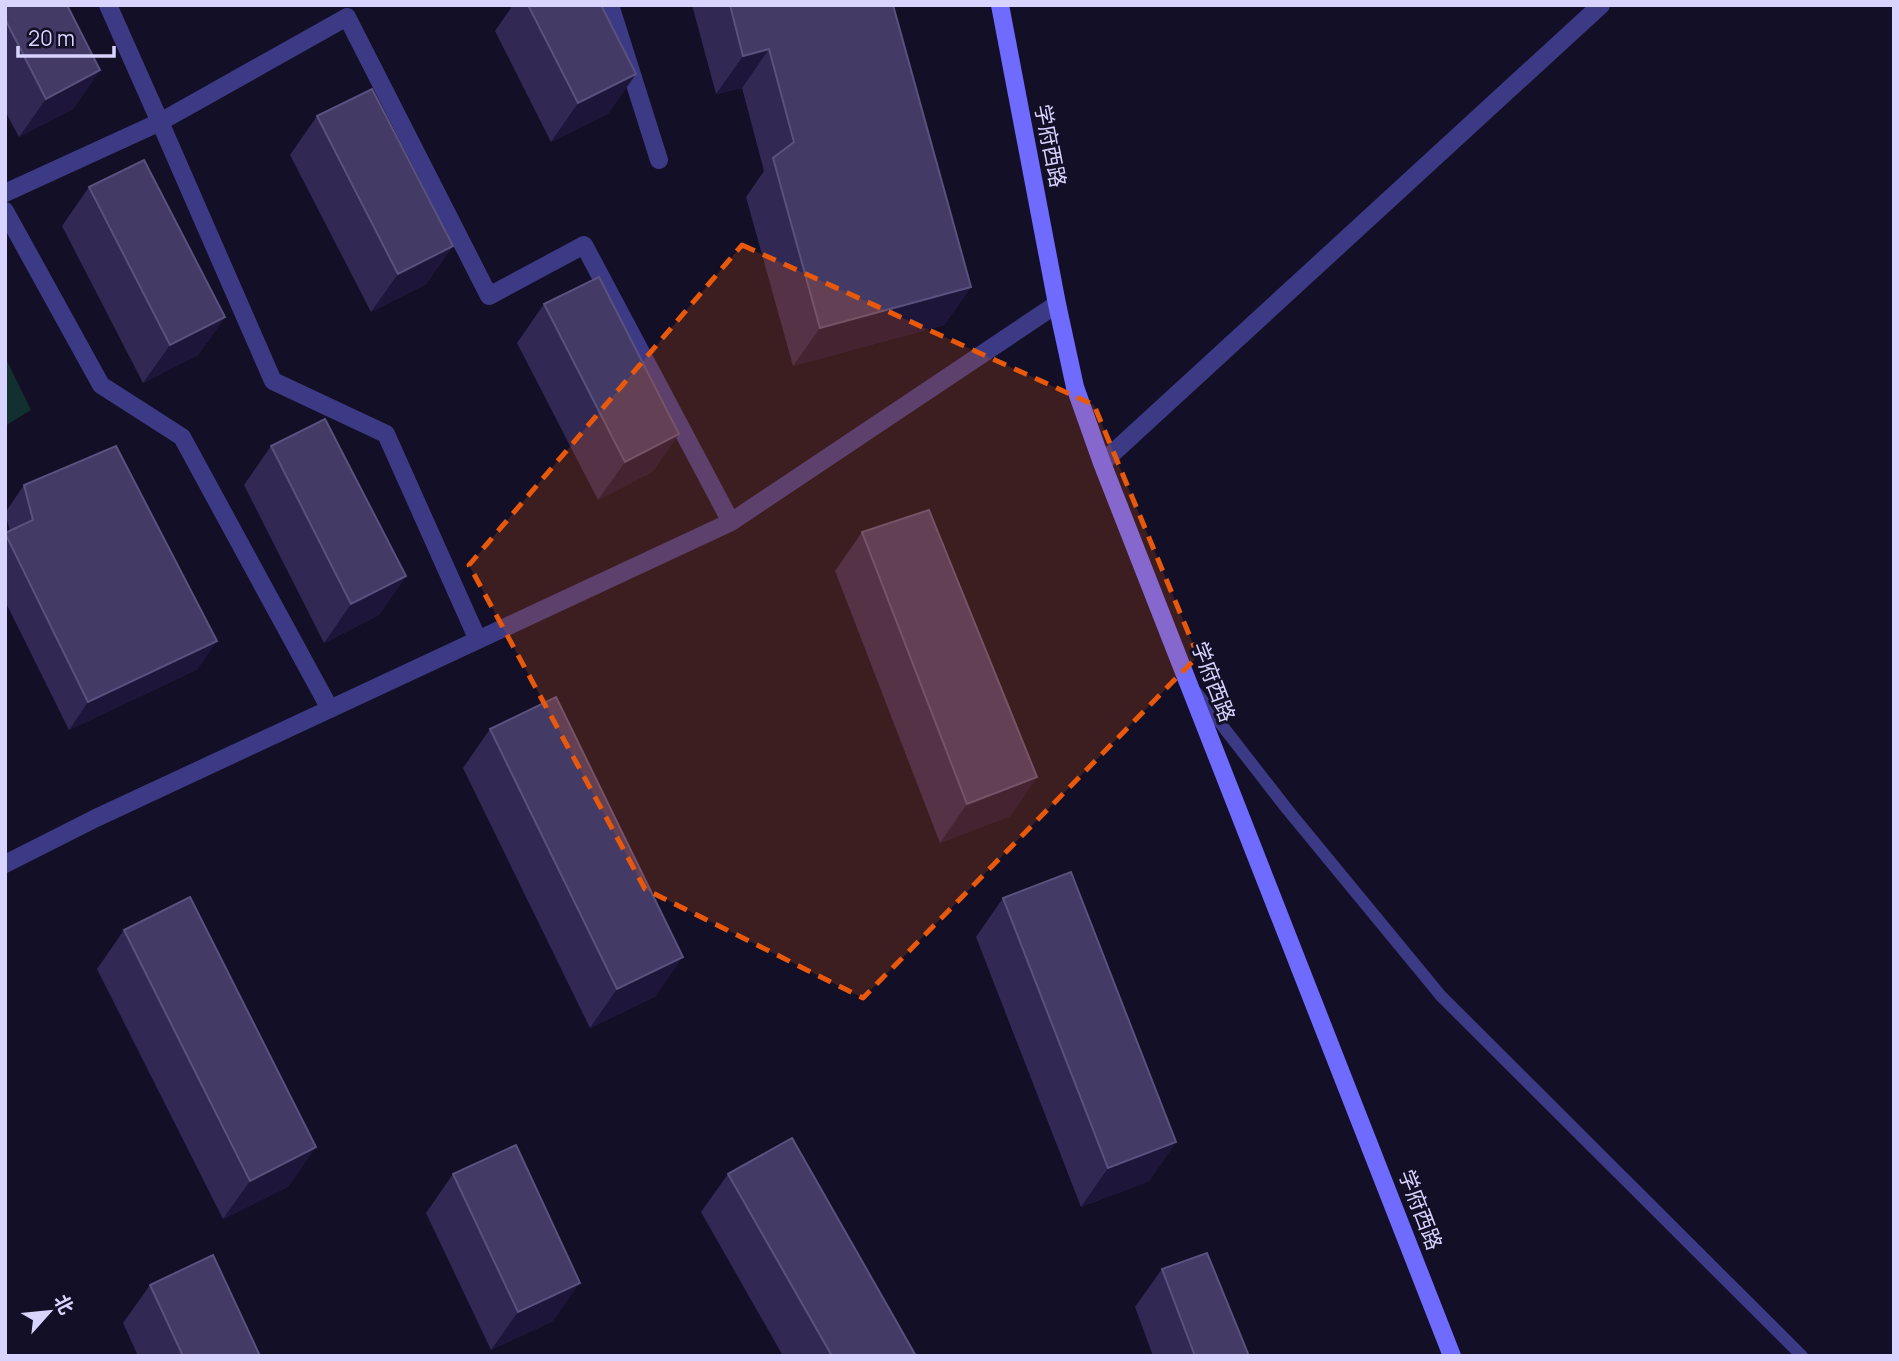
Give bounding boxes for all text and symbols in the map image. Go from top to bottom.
scale bar [18,14,114,58]
text: 20 m [28,24,75,52]
street label: 学府西路 [1029,102,1073,190]
street label: 学府西路 [1186,637,1242,726]
street label: 学府西路 [1393,1165,1449,1254]
north arrow [14,1277,84,1347]
text: 北 [48,1290,80,1319]

